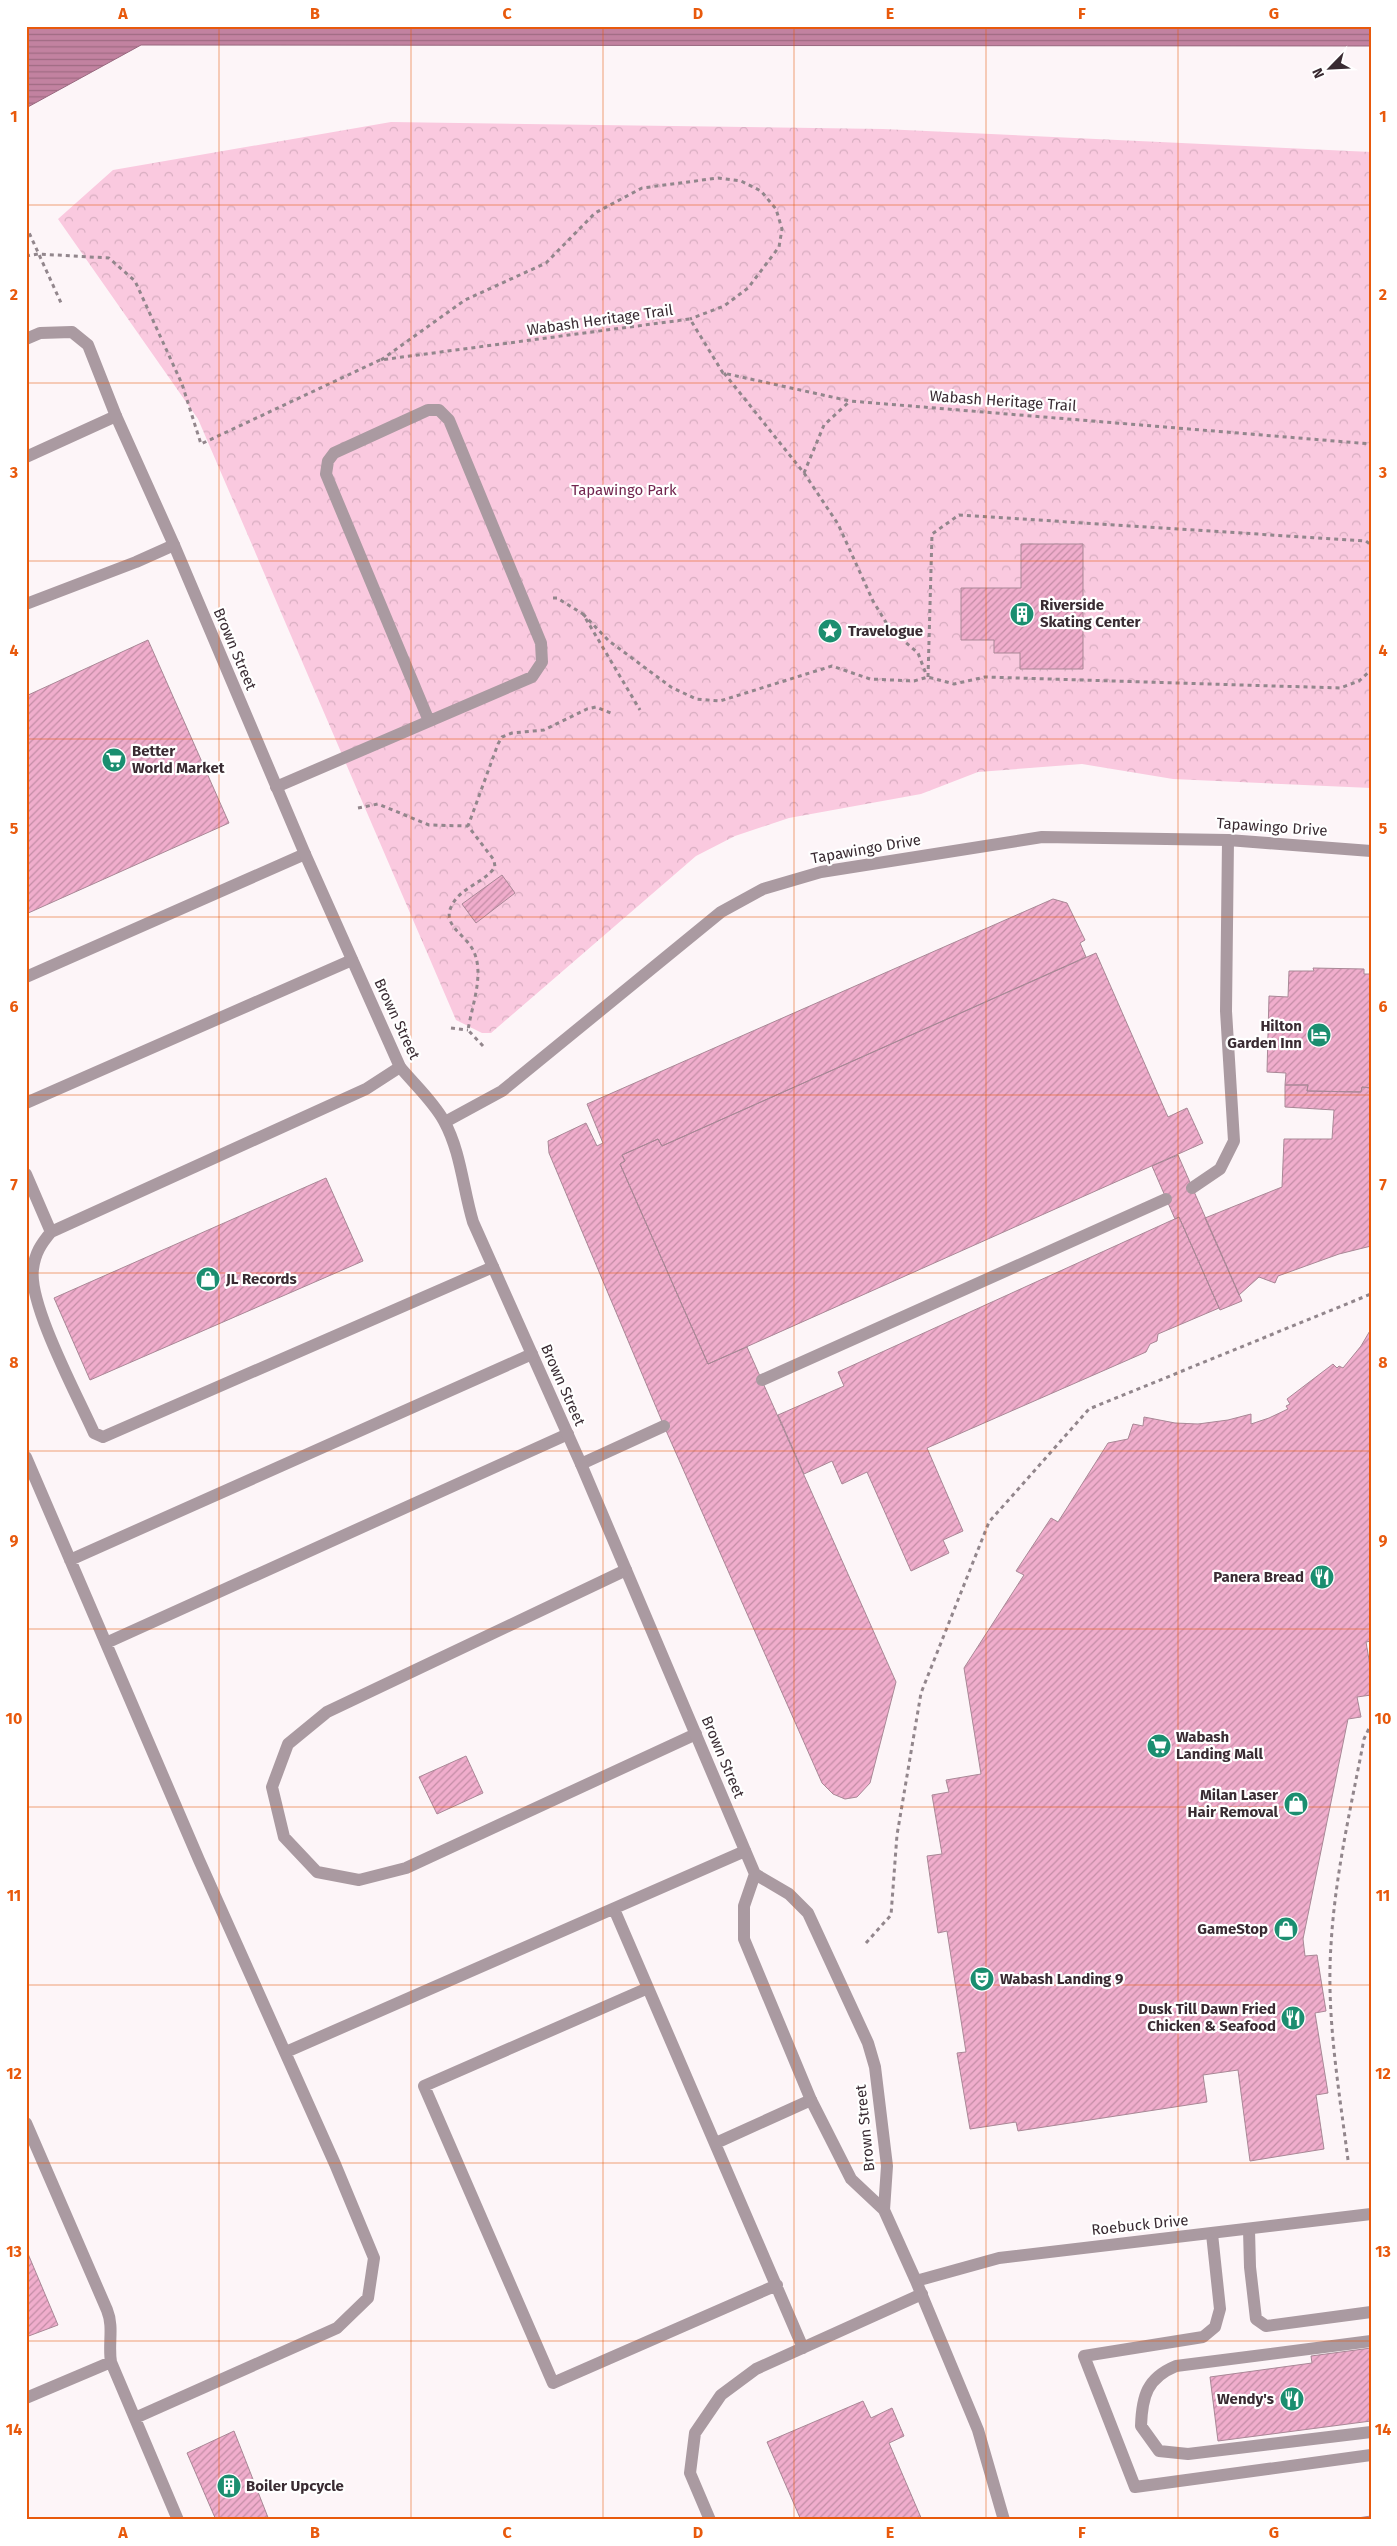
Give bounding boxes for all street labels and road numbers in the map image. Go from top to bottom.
street label: Wabash Heritage Trail [526,301,675,339]
street label: Wabash Heritage Trail [929,387,1078,415]
street label: Brown Street [210,605,261,693]
street label: Tapawingo Drive [1216,814,1328,840]
street label: Tapawingo Drive [810,830,922,868]
street label: Brown Street [370,976,424,1063]
street label: Brown Street [537,1341,589,1429]
street label: Brown Street [698,1713,749,1801]
street label: Brown Street [851,2083,879,2172]
street label: Roebuck Drive [1091,2211,1189,2239]

